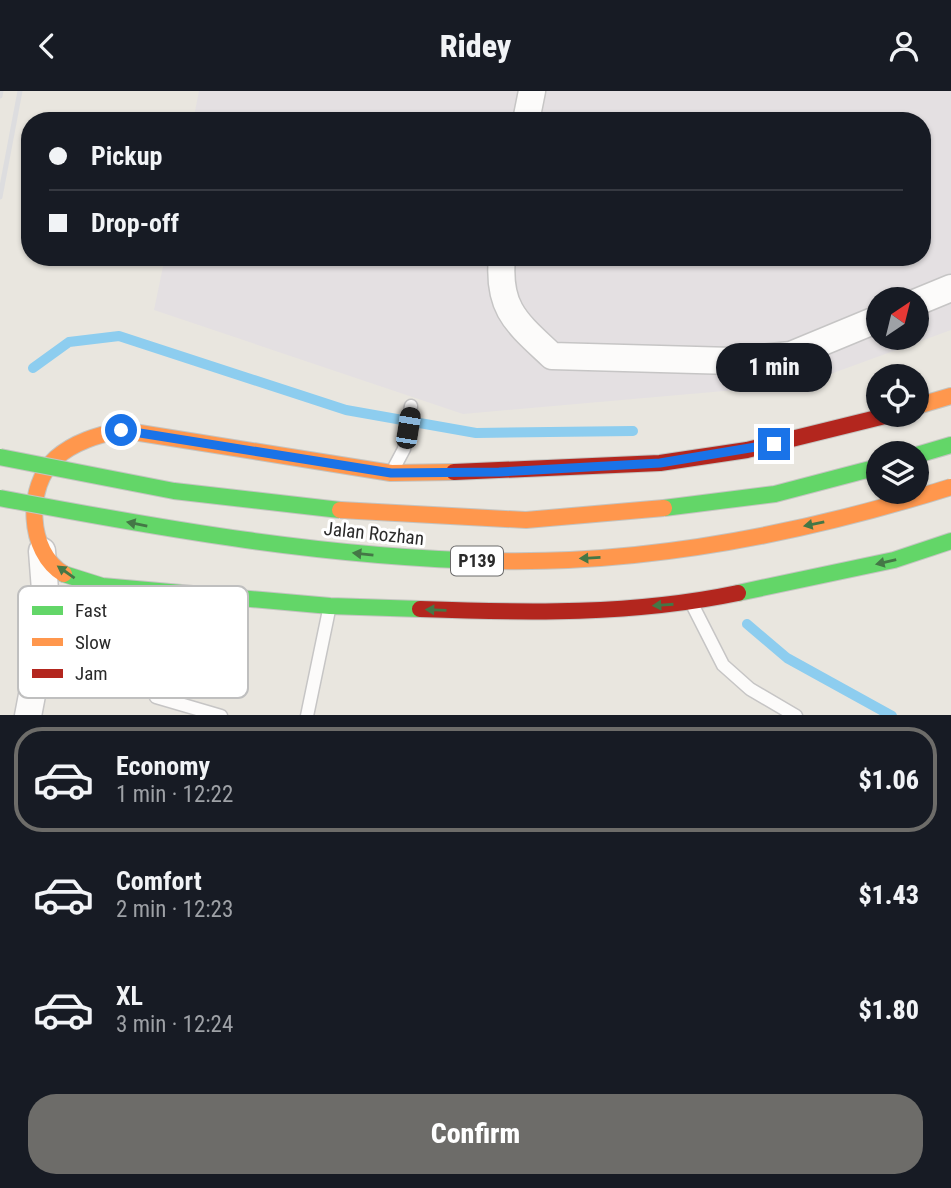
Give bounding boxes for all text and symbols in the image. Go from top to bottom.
icon: back [28,27,66,65]
text: Ridey [440,27,511,65]
icon: person [885,27,923,65]
text: Pickup [91,141,162,171]
text: Drop-off [91,208,179,238]
north arrow [866,287,929,350]
map controls [866,287,929,504]
callout: 1 min [716,343,832,391]
text: 1 min [748,354,800,381]
button: locate [866,364,929,427]
car [395,406,422,450]
route start [105,414,137,446]
route end [758,428,790,460]
button: layers [866,441,929,504]
street label: Jalan Rozhan [323,517,425,550]
one-way arrow [126,518,148,529]
one-way arrow [803,519,825,530]
road number: P139 [451,547,503,575]
one-way arrow [351,548,373,559]
one-way arrow [578,553,600,564]
one-way arrow [875,556,897,567]
one-way arrow [57,565,75,579]
legend [18,586,248,698]
text: Fast [75,599,107,622]
one-way arrow [652,600,674,611]
one-way arrow [425,605,447,616]
text: Slow [75,631,111,654]
text: Jam [75,662,108,685]
icon: car [32,748,95,811]
text: Economy [116,751,210,781]
text: $1.06 [858,765,919,795]
text: 1 min · 12:22 [116,781,233,808]
icon: car [32,863,95,926]
text: Comfort [116,866,202,896]
text: $1.43 [858,880,919,910]
text: 2 min · 12:23 [116,896,233,923]
icon: car [32,978,95,1041]
text: XL [116,981,143,1011]
text: $1.80 [858,995,919,1025]
text: 3 min · 12:24 [116,1011,233,1038]
button: Confirm [28,1094,923,1174]

